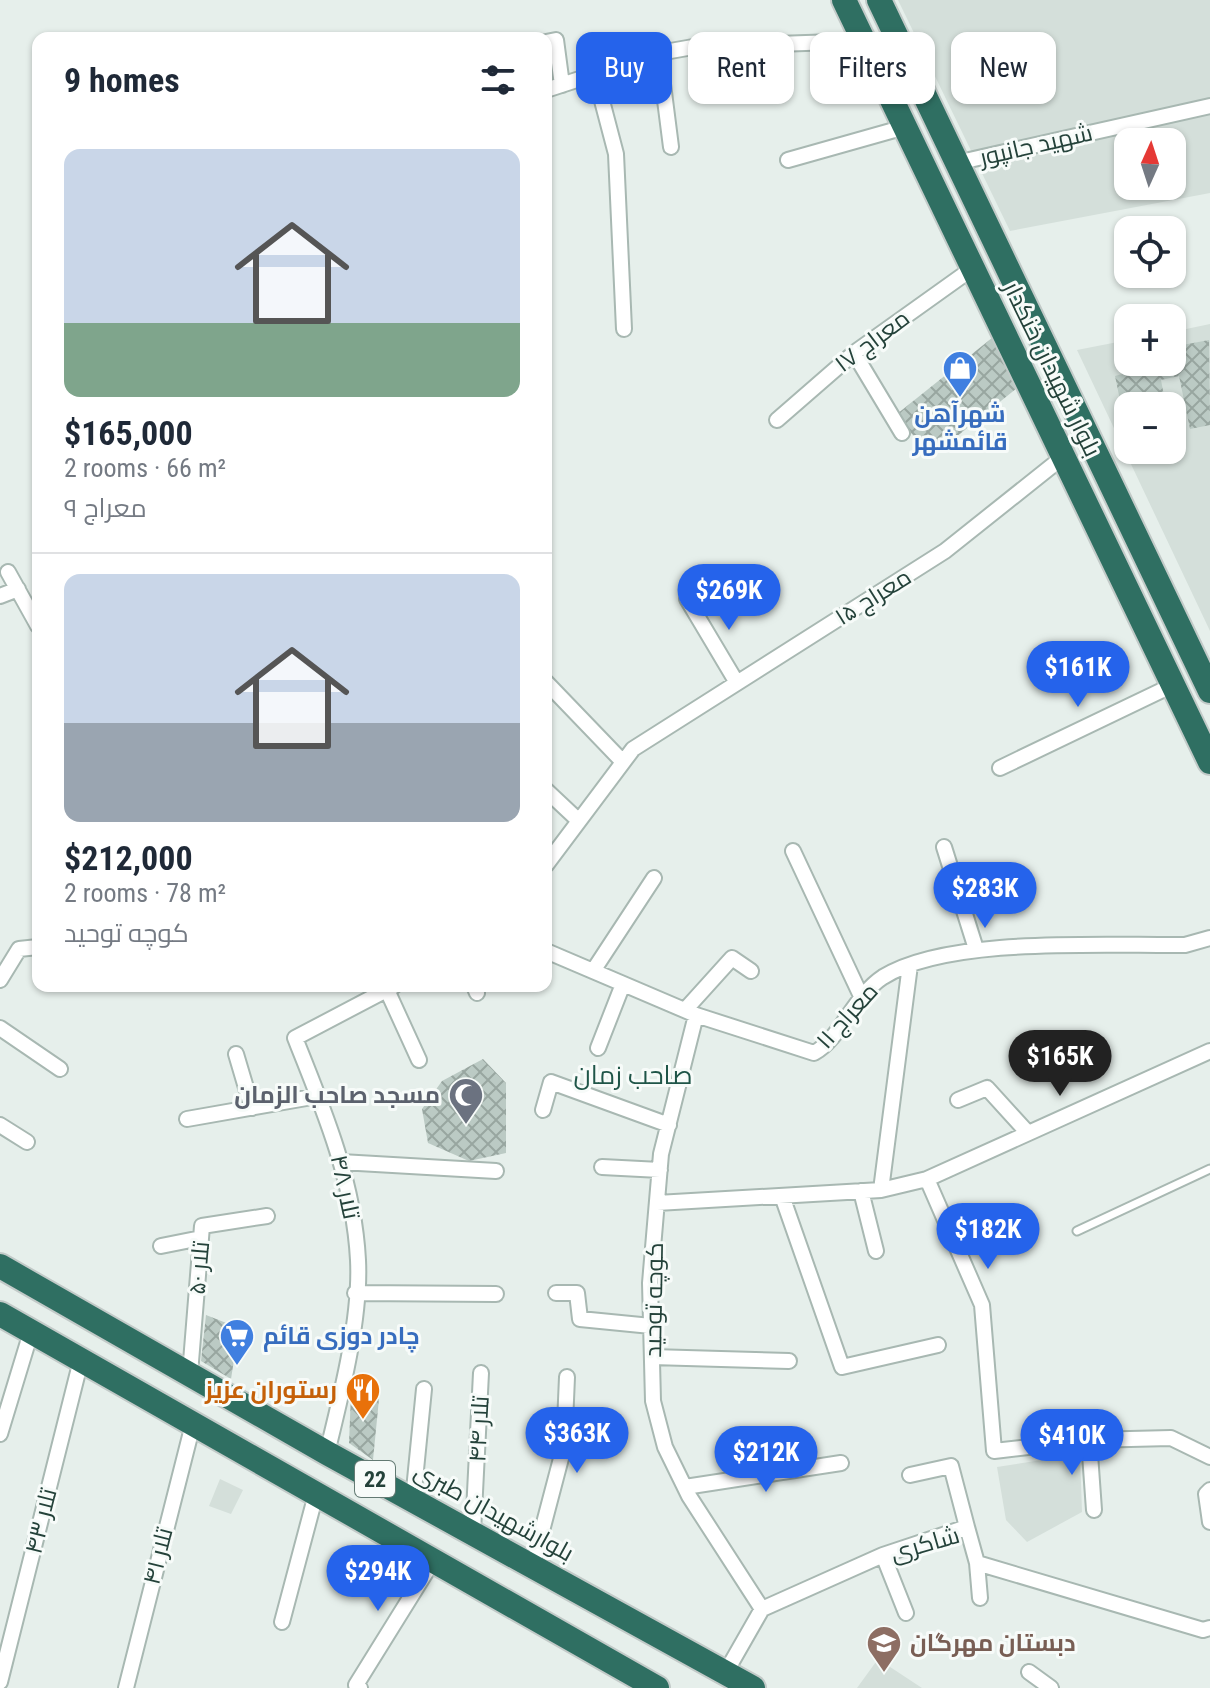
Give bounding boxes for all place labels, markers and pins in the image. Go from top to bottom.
shop icon: شهرآهن قائمشهر [941,349,979,399]
place label: شهرآهن قائمشهر [911,400,1008,456]
pin: $269K [673,564,785,632]
pin: $161K [1022,641,1134,709]
pin: $283K [929,862,1041,930]
pin: $165K [1004,1030,1116,1098]
mosque icon: مسجد صاحب الزمان [447,1076,485,1126]
place label: مسجد صاحب الزمان [234,1081,440,1109]
pin: $182K [932,1203,1044,1271]
supermarket icon: چادر دوزی قائم [218,1317,256,1367]
place label: چادر دوزی قائم [263,1322,420,1353]
restaurant icon: رستوران عزیز [344,1371,382,1421]
place label: رستوران عزیز [204,1376,337,1404]
pin: $363K [521,1407,633,1475]
pin: $410K [1016,1409,1128,1477]
pin: $212K [710,1426,822,1494]
pin: $294K [322,1545,434,1613]
school or university icon: دبستان مهرگان [865,1624,903,1674]
place label: دبستان مهرگان [910,1629,1076,1657]

